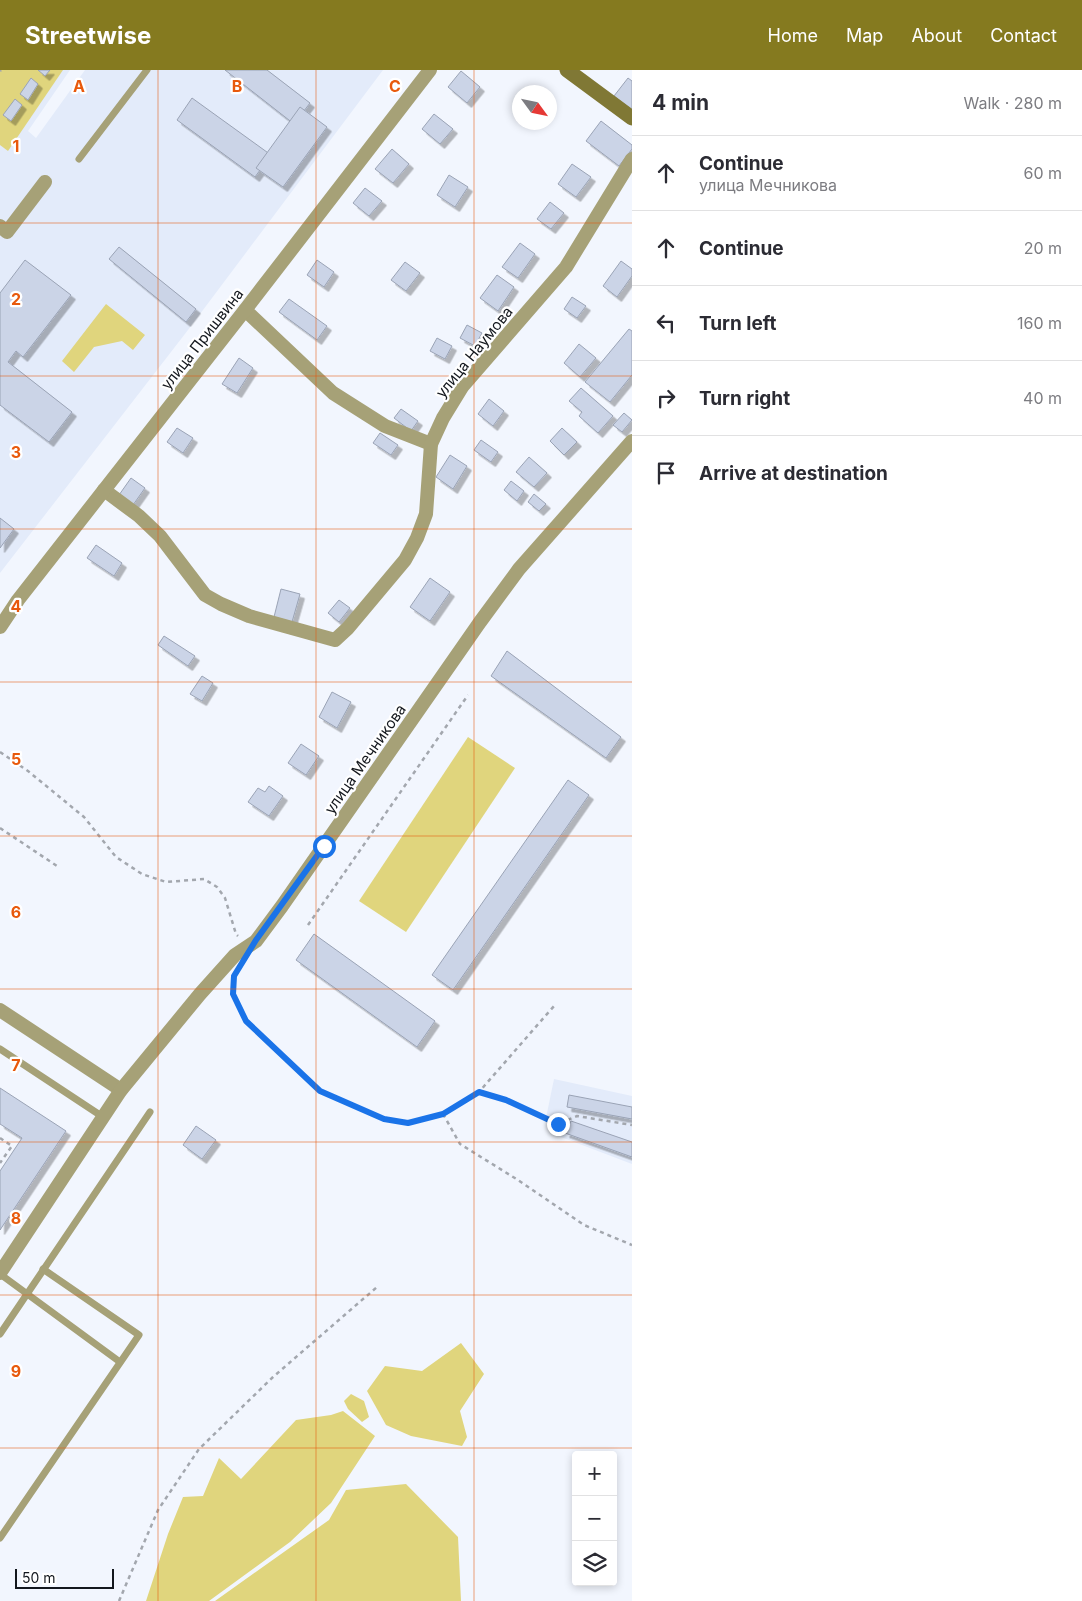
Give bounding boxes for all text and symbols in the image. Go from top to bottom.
text: Streetwise [25,21,151,50]
text: Home [768,25,818,46]
text: Map [846,25,883,46]
text: About [911,25,962,46]
text: Contact [990,25,1057,46]
text: A [73,76,85,96]
text: B [232,76,242,96]
text: C [389,76,401,96]
north arrow [512,85,557,130]
text: 4 min [652,90,709,115]
text: Walk · 280 m [964,93,1062,113]
text: 1 [13,136,19,156]
text: Continue [699,152,784,175]
icon: ahead [652,159,680,187]
text: 60 m [1023,163,1062,183]
text: улица Мечникова [699,175,837,195]
icon: ahead [652,234,680,262]
text: Continue [699,237,784,260]
text: 20 m [1024,238,1062,258]
street label: улица Пришвина [157,285,247,393]
text: 2 [11,289,21,309]
street label: улица Наумова [431,302,517,402]
icon: left [652,309,680,337]
text: Turn left [699,312,777,335]
text: 160 m [1017,313,1062,333]
icon: right [652,384,680,412]
text: Turn right [699,387,790,410]
text: 40 m [1023,388,1062,408]
text: 3 [11,442,21,462]
icon: arrive [652,459,680,487]
text: Arrive at destination [699,462,888,485]
text: 4 [11,596,22,616]
street label: улица Мечникова [320,701,410,817]
text: 5 [11,749,21,769]
route start [313,835,336,858]
text: 6 [11,902,21,922]
text: 7 [11,1055,21,1075]
route end [547,1113,570,1136]
text: 8 [11,1208,21,1228]
text: 9 [11,1361,21,1381]
map controls [572,1451,617,1586]
button: + [572,1451,617,1496]
button: − [572,1496,617,1541]
button: layers [572,1541,617,1586]
scale bar [15,1566,114,1589]
text: 50 m [22,1569,56,1586]

